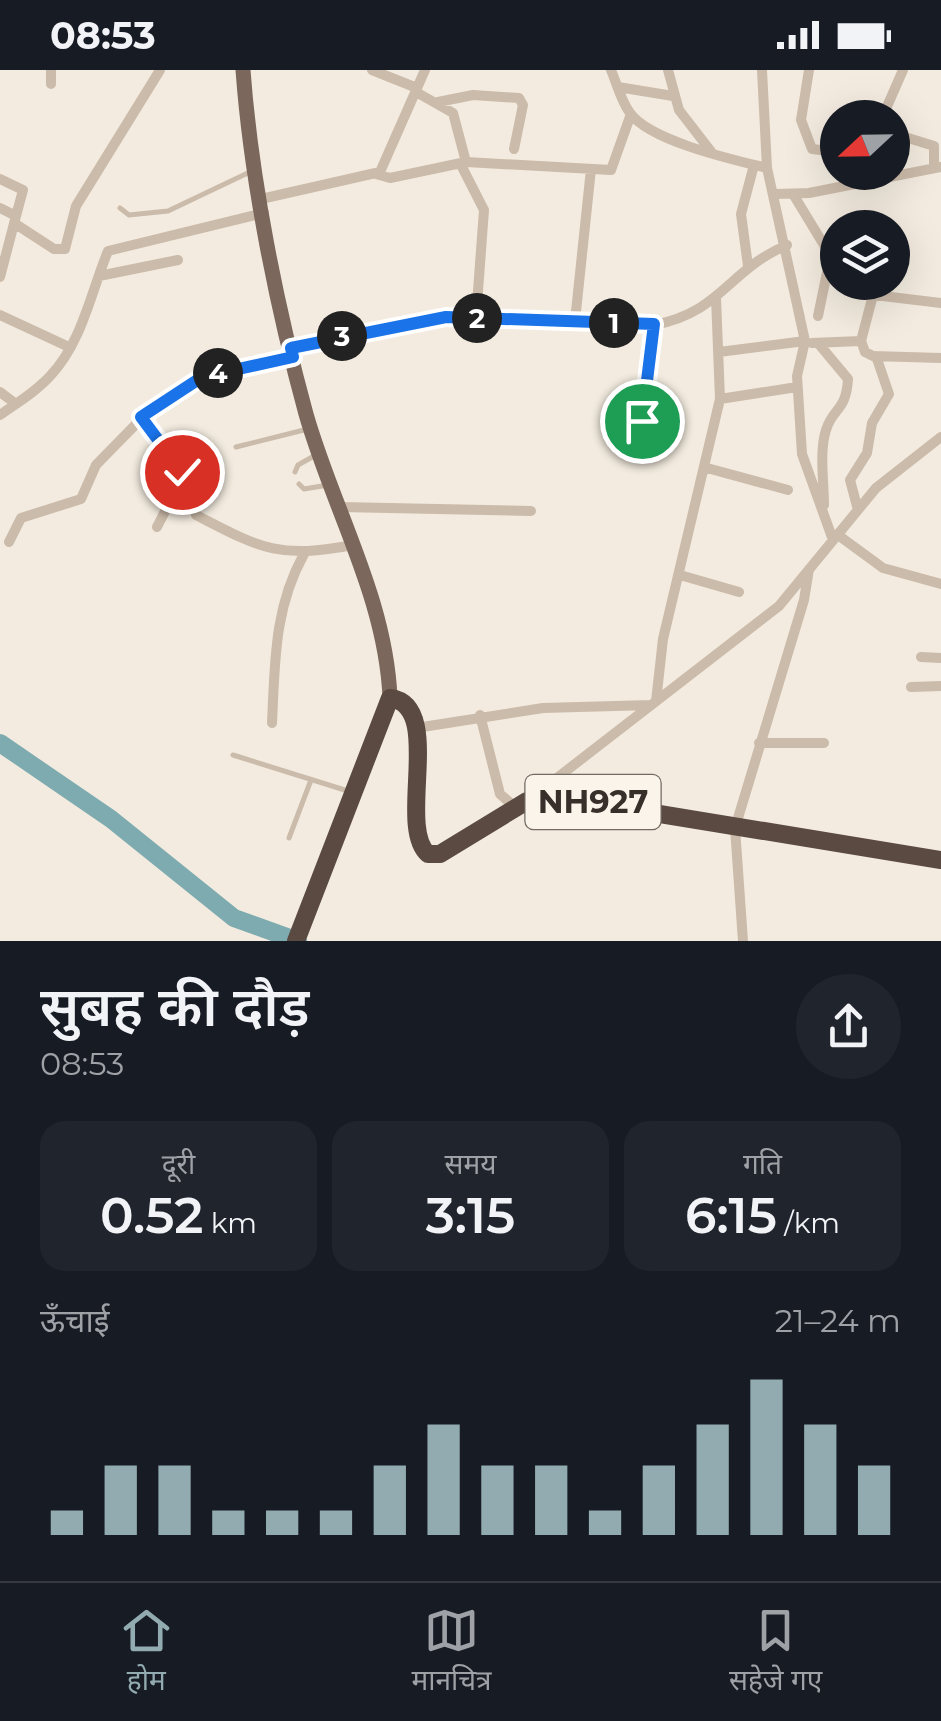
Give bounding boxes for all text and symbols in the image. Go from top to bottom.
text: 08:53 [50,12,156,59]
north arrow [820,100,910,190]
map controls [820,100,910,300]
button: layers [820,210,910,300]
pin: 2 [452,293,502,343]
pin: 1 [589,298,639,348]
text: 2 [469,301,485,335]
text: 1 [609,306,619,340]
pin: 3 [317,311,367,361]
text: 3 [334,319,350,353]
pin: 4 [193,348,243,398]
text: 4 [208,356,228,390]
pin [600,379,685,464]
icon: arrive [615,394,670,449]
pin [140,430,225,515]
icon: check [155,445,210,500]
road number: NH927 [526,775,660,829]
text: सुबह की दौड़ [40,973,309,1040]
button: share [796,974,901,1079]
text: 08:53 [40,1044,124,1083]
text: दूरी [162,1147,195,1181]
text: समय [445,1147,496,1181]
text: गति [743,1147,782,1181]
text: 0.52 [100,1185,203,1246]
text: 3:15 [426,1185,515,1246]
text: 6:15 [685,1185,777,1246]
text: km [203,1206,257,1240]
text: /km [777,1206,840,1240]
text: ऊँचाई [40,1301,109,1340]
text: 21–24 m [775,1301,901,1340]
tab: होम [119,1603,174,1701]
tab: मानचित्र [411,1603,491,1701]
tab: सहेजे गए [729,1603,822,1701]

